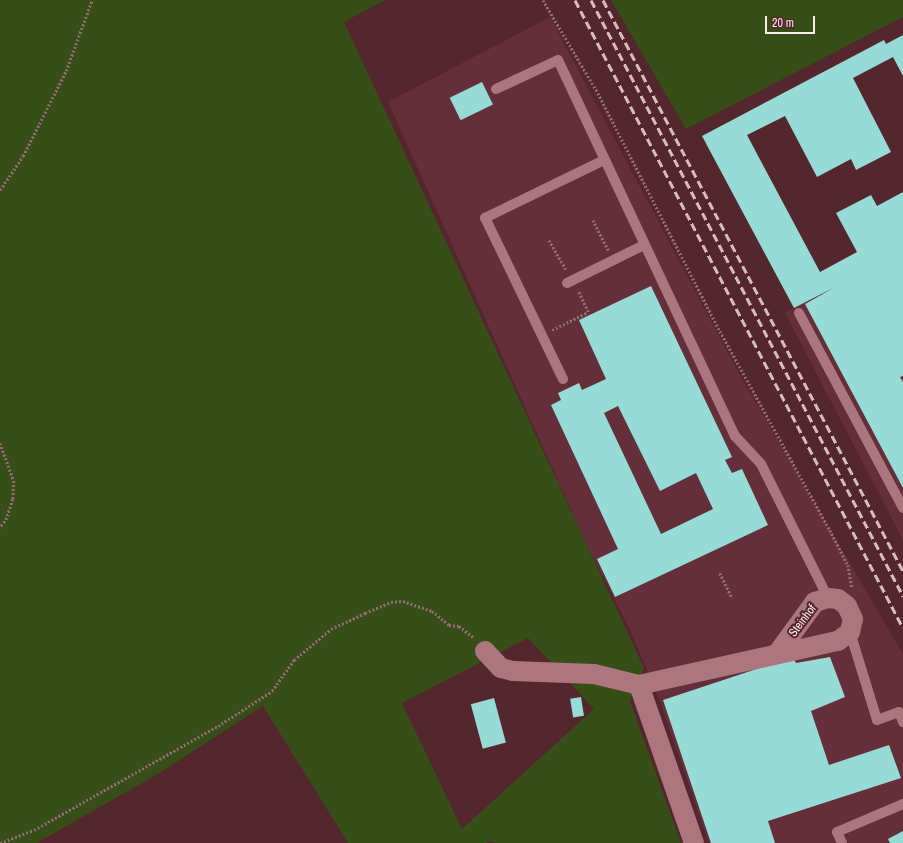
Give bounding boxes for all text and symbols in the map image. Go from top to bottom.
scale bar [767,8,817,34]
text: 20 m [772,15,794,31]
street label: Steinhof [786,602,820,640]

